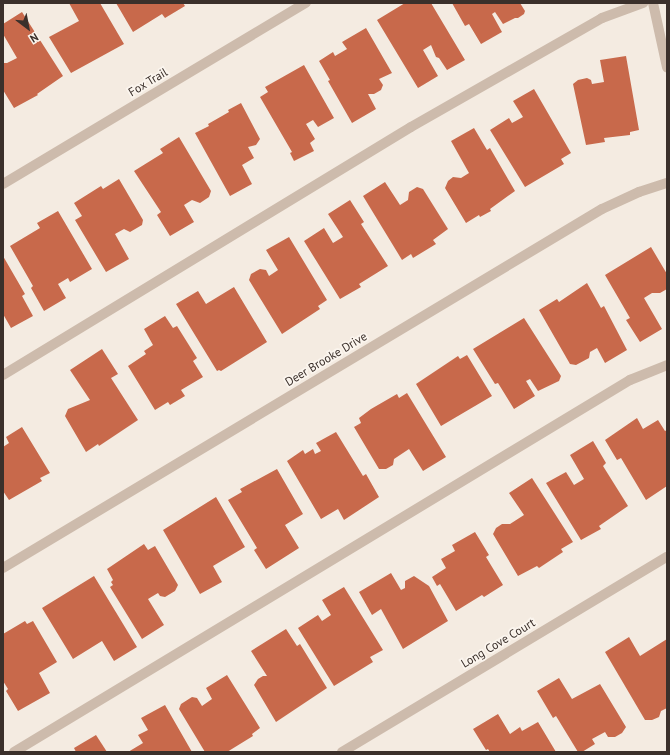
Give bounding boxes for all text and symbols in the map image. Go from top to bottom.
north arrow [8,8,48,48]
text: N [28,30,41,46]
street label: Fox Trail [125,65,171,99]
street label: Deer Brooke Drive [282,329,370,389]
street label: Long Cove Court [458,615,538,671]

